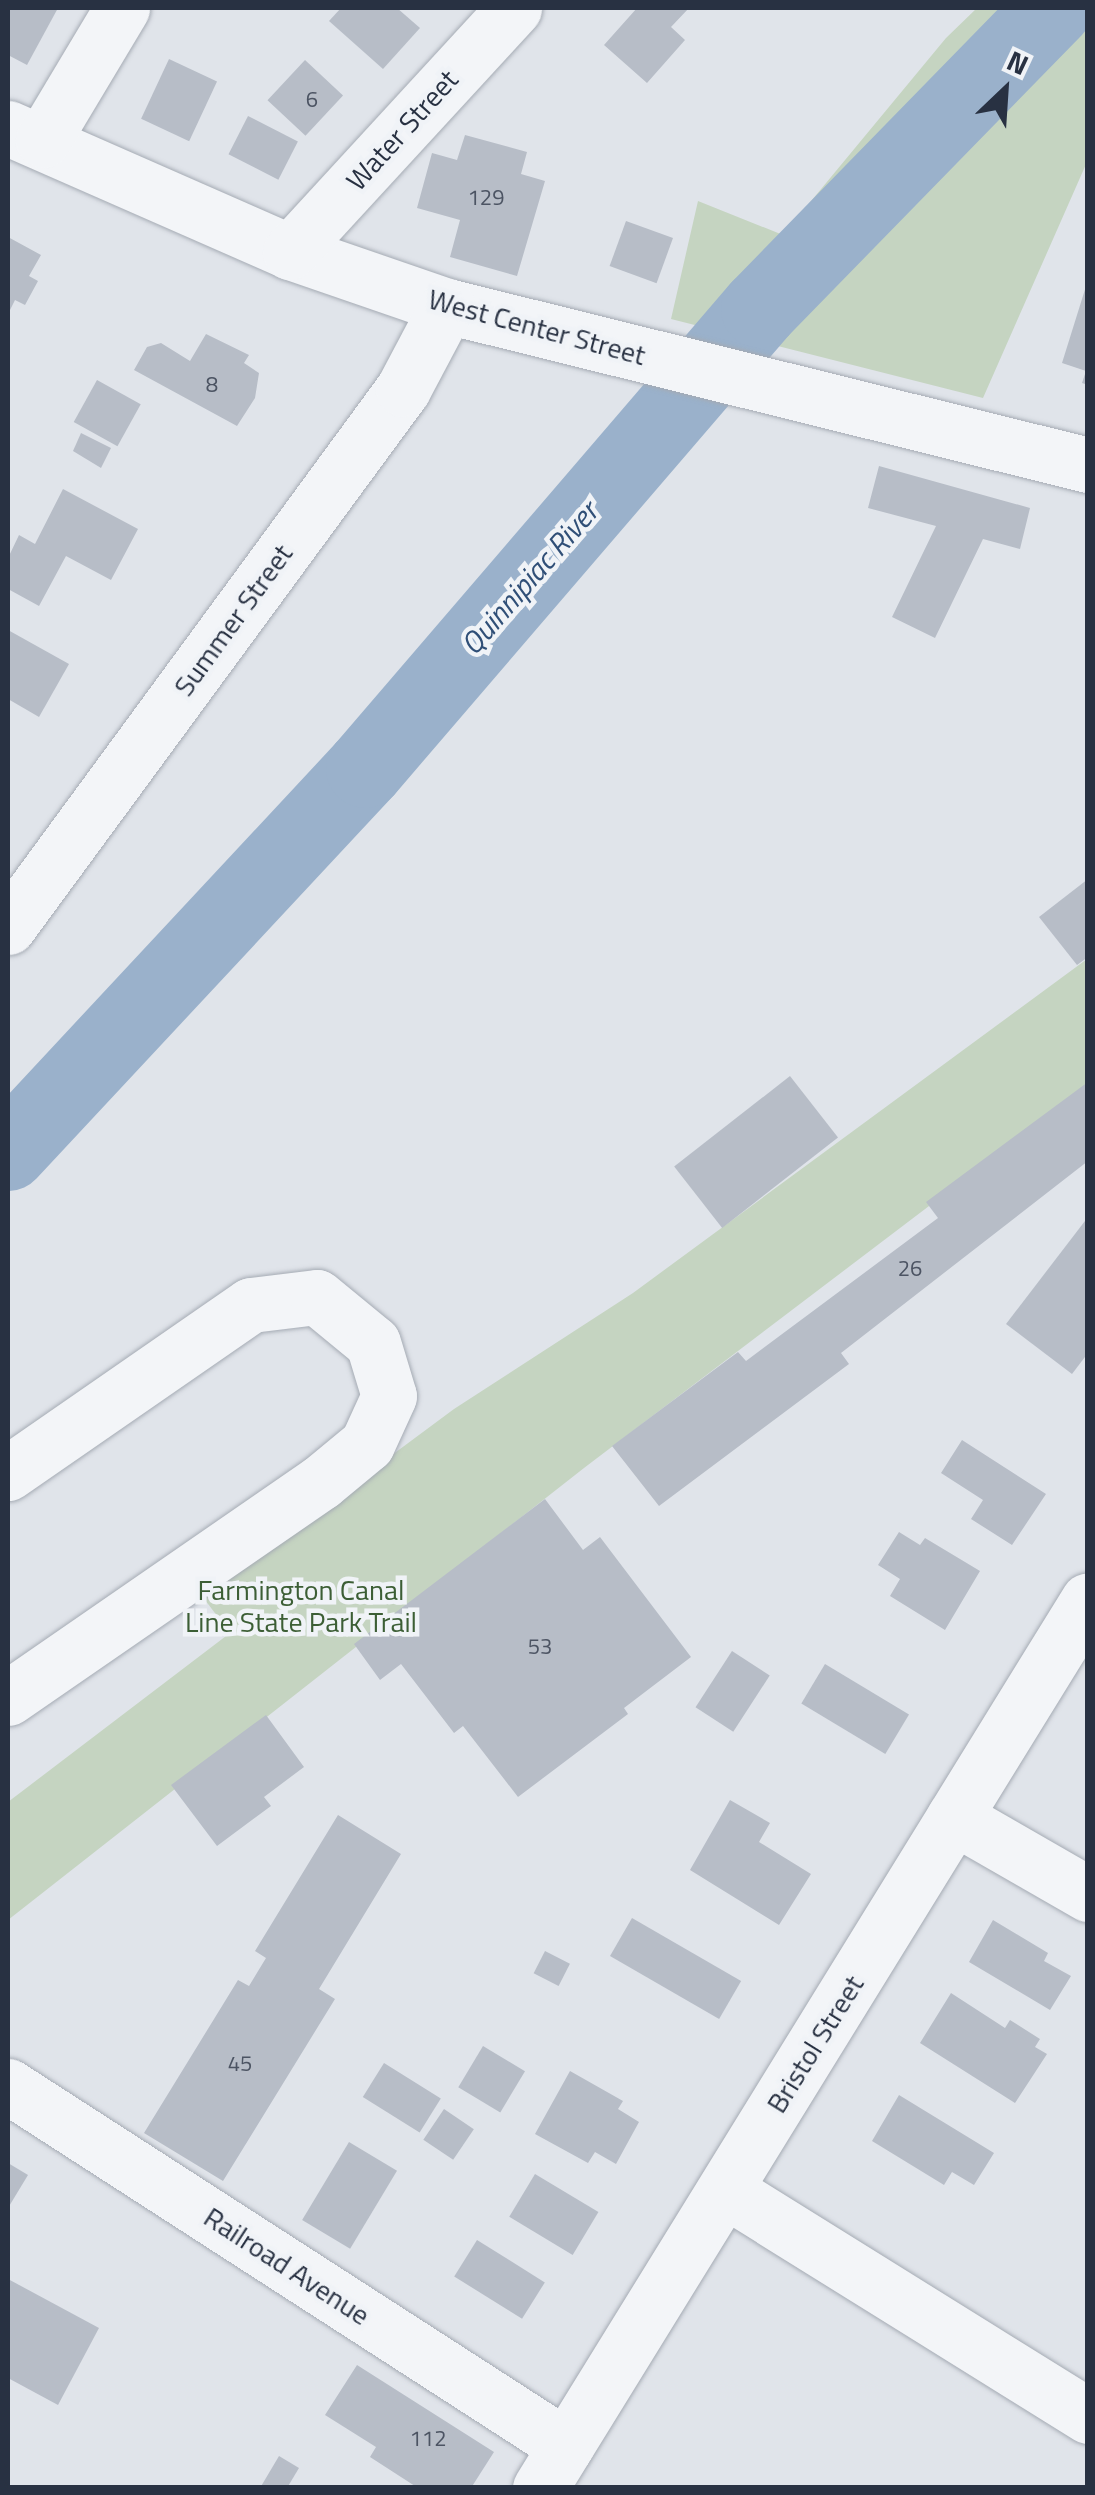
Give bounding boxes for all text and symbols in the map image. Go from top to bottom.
text: N [1000,39,1036,86]
north arrow [955,40,1055,140]
street label: Water Street [339,63,465,197]
house number: 6 [306,87,318,113]
house number: 129 [468,185,504,211]
street label: West Center Street [425,282,649,372]
house number: 8 [206,372,218,398]
water label: Quinnipiac River [453,494,605,662]
street label: Summer Street [167,538,299,702]
house number: 26 [898,1256,922,1282]
park label: Farmington Canal Line State Park Trail [185,1573,417,1639]
house number: 53 [528,1634,552,1660]
street label: Bristol Street [760,1969,870,2119]
house number: 45 [228,2051,252,2077]
street label: Railroad Avenue [198,2200,376,2332]
house number: 112 [410,2426,446,2452]

